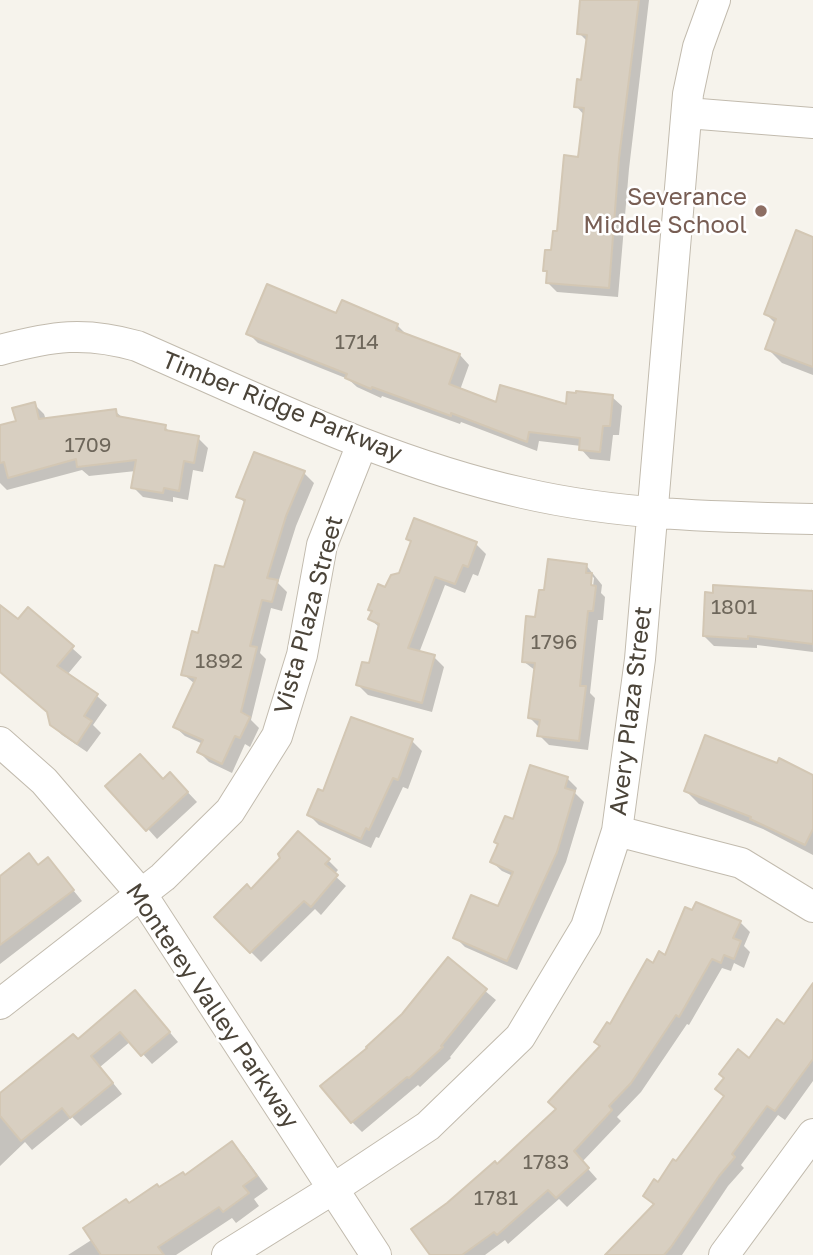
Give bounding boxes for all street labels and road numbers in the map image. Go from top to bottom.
street label: Timber Ridge Parkway [158,346,406,468]
street label: Vista Plaza Street [269,513,349,717]
street label: Avery Plaza Street [604,605,658,817]
street label: Monterey Valley Parkway [119,878,305,1134]

